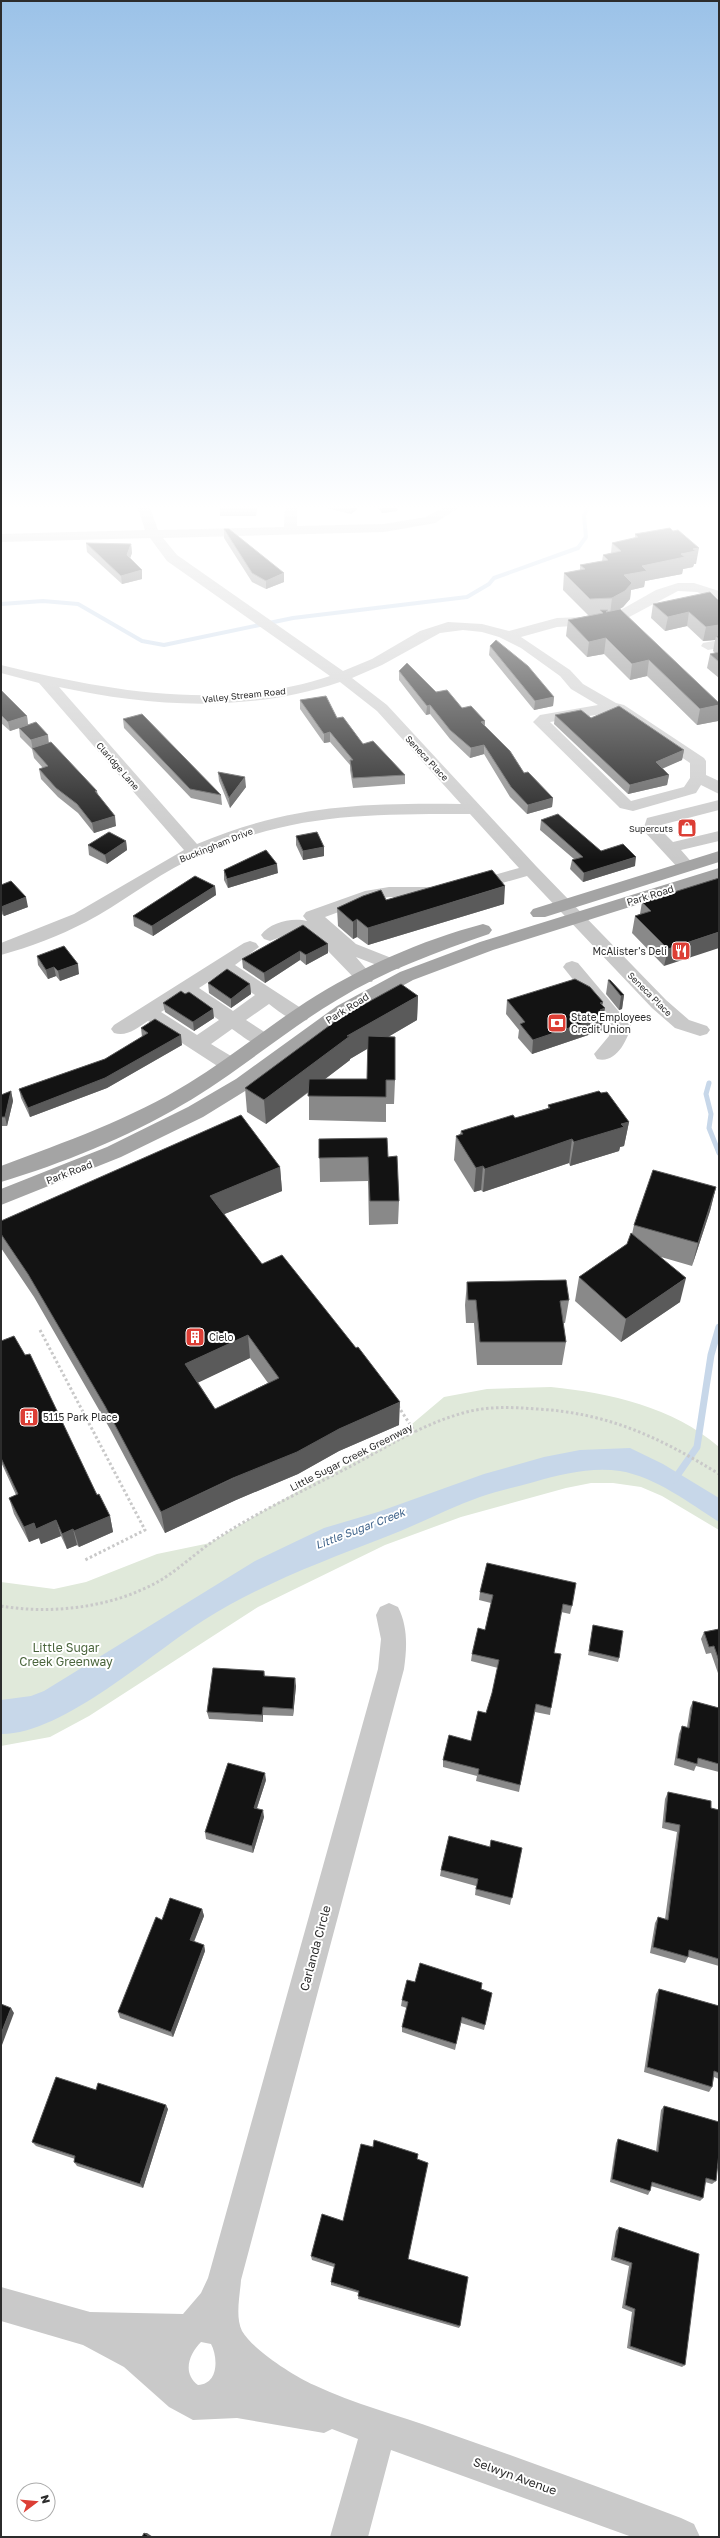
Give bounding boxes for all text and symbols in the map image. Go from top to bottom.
street label: Valley Stream Road [202,685,286,705]
street label: Seneca Place [403,733,451,783]
street label: Claridge Lane [94,740,142,792]
shop icon: Supercuts [676,817,698,839]
place label: Supercuts [629,823,673,834]
street label: Buckingham Drive [178,825,254,865]
street label: Park Road [625,882,675,908]
restaurant icon: McAlister's Deli [670,940,692,962]
place label: McAlister's Deli [592,945,667,957]
street label: Seneca Place [626,970,674,1018]
street label: Park Road [323,990,371,1026]
place label: State Employees Credit Union [571,1011,651,1035]
bank icon: State Employees Credit Union [546,1012,568,1034]
street label: Park Road [44,1158,94,1186]
building icon: Cielo [184,1326,206,1348]
place label: Cielo [209,1331,233,1343]
building icon: 5115 Park Place [18,1406,40,1428]
place label: 5115 Park Place [43,1411,118,1423]
street label: Little Sugar Creek Greenway [288,1421,415,1493]
water label: Little Sugar Creek [313,1504,409,1552]
park label: Little Sugar Creek Greenway [19,1640,113,1669]
street label: Carlanda Circle [296,1904,334,1992]
street label: Selwyn Avenue [471,2454,559,2498]
north arrow [16,2482,56,2522]
text: N [39,2493,53,2505]

